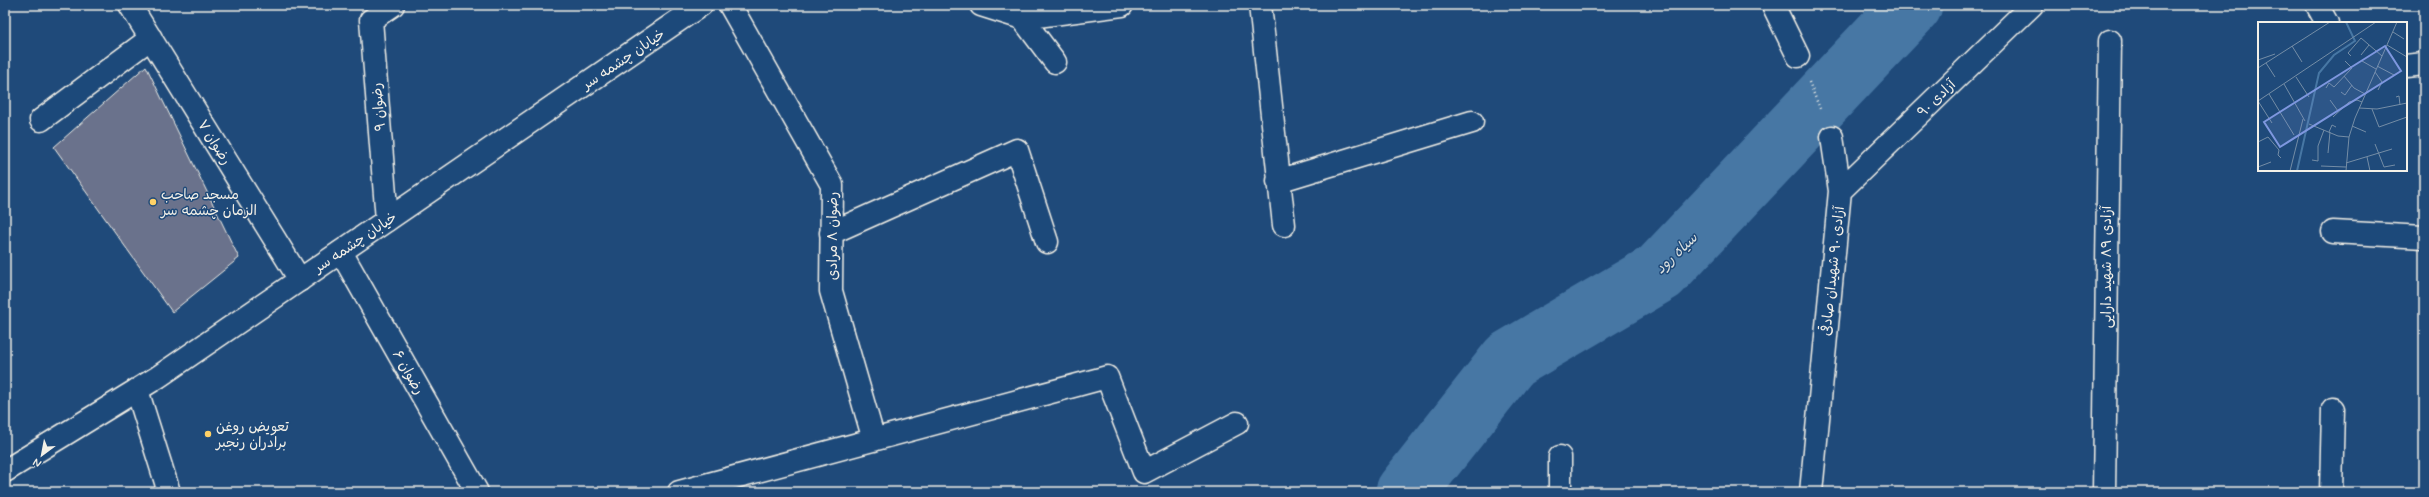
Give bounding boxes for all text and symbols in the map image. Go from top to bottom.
inset map [2258,22,2407,171]
street label: خیابان چشمه سر [578,25,669,95]
street label: آزادی ۹۰ [1914,76,1960,121]
street label: رضوان ۹ [368,82,390,132]
street label: رضوان ۷ [193,117,235,168]
place label: مسجد صاحب الزمان چشمه سر [160,186,257,220]
street label: رضوان ۸ مرادی [824,192,842,280]
marker: مسجد صاحب الزمان چشمه سر [148,197,158,207]
street label: آزادی ۹۰ شهیدان صادقی [1817,205,1849,337]
street label: آزادی ۸۹ شهید دارایی [2098,205,2116,328]
street label: خیابان چشمه سر [310,208,401,278]
water label: سیاه رود [1651,228,1703,279]
street label: رضوان ۶ [388,347,428,398]
place label: تعویض روغن برادران رنجبر [215,418,290,452]
marker: تعویض روغن برادران رنجبر [203,429,213,439]
north arrow [22,435,62,475]
text: N [30,455,44,471]

